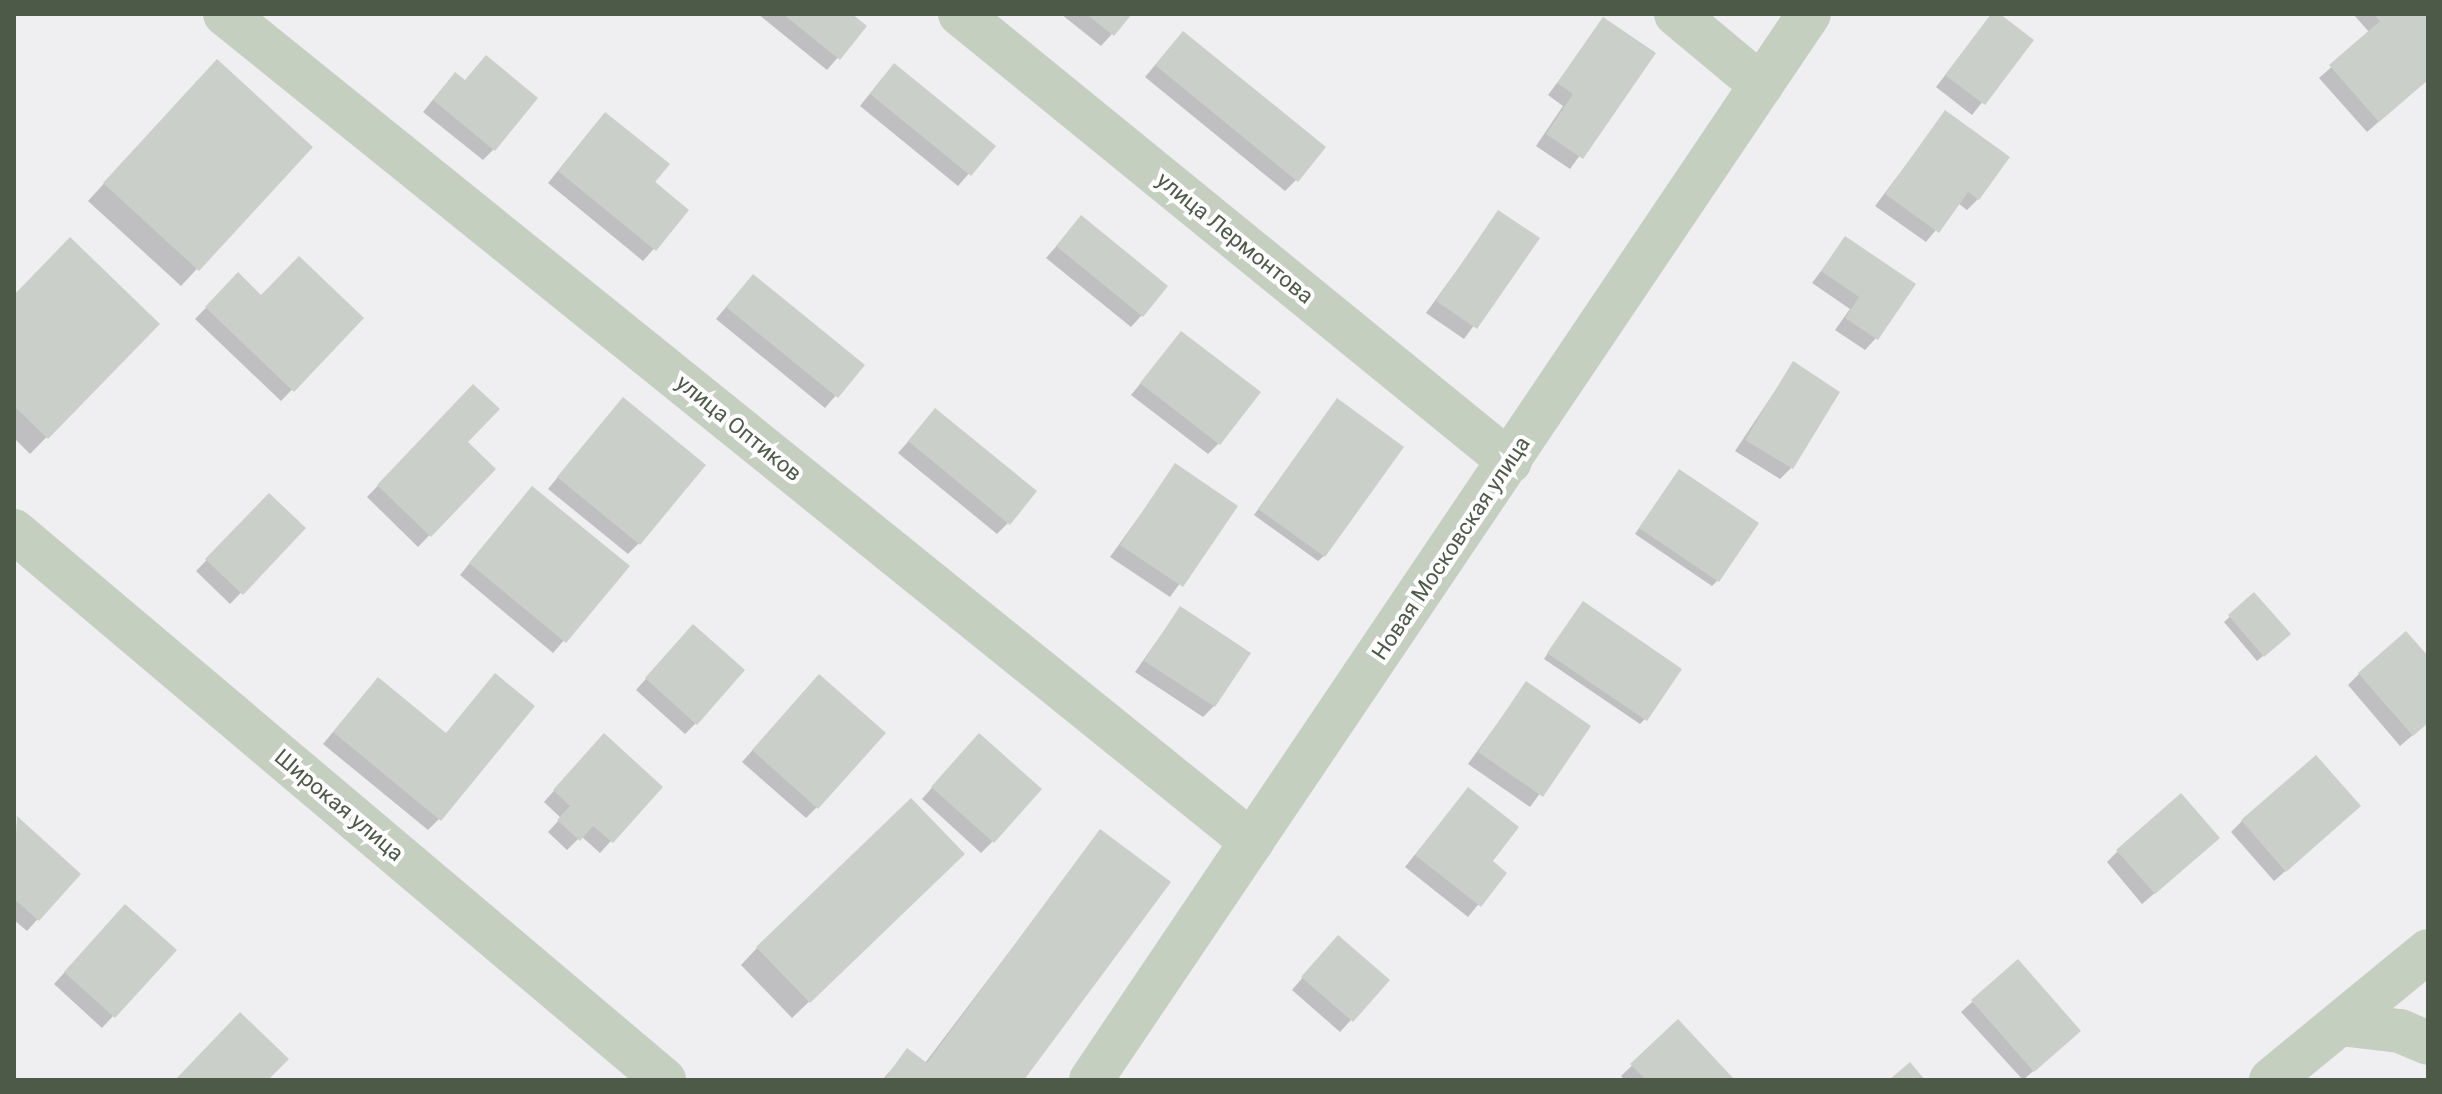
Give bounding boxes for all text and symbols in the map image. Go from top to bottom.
street label: улица Лермонтова [1151,167,1319,309]
street label: улица Оптиков [671,369,807,487]
street label: Новая Московская улица [1366,431,1536,665]
street label: Широкая улица [269,743,409,867]

